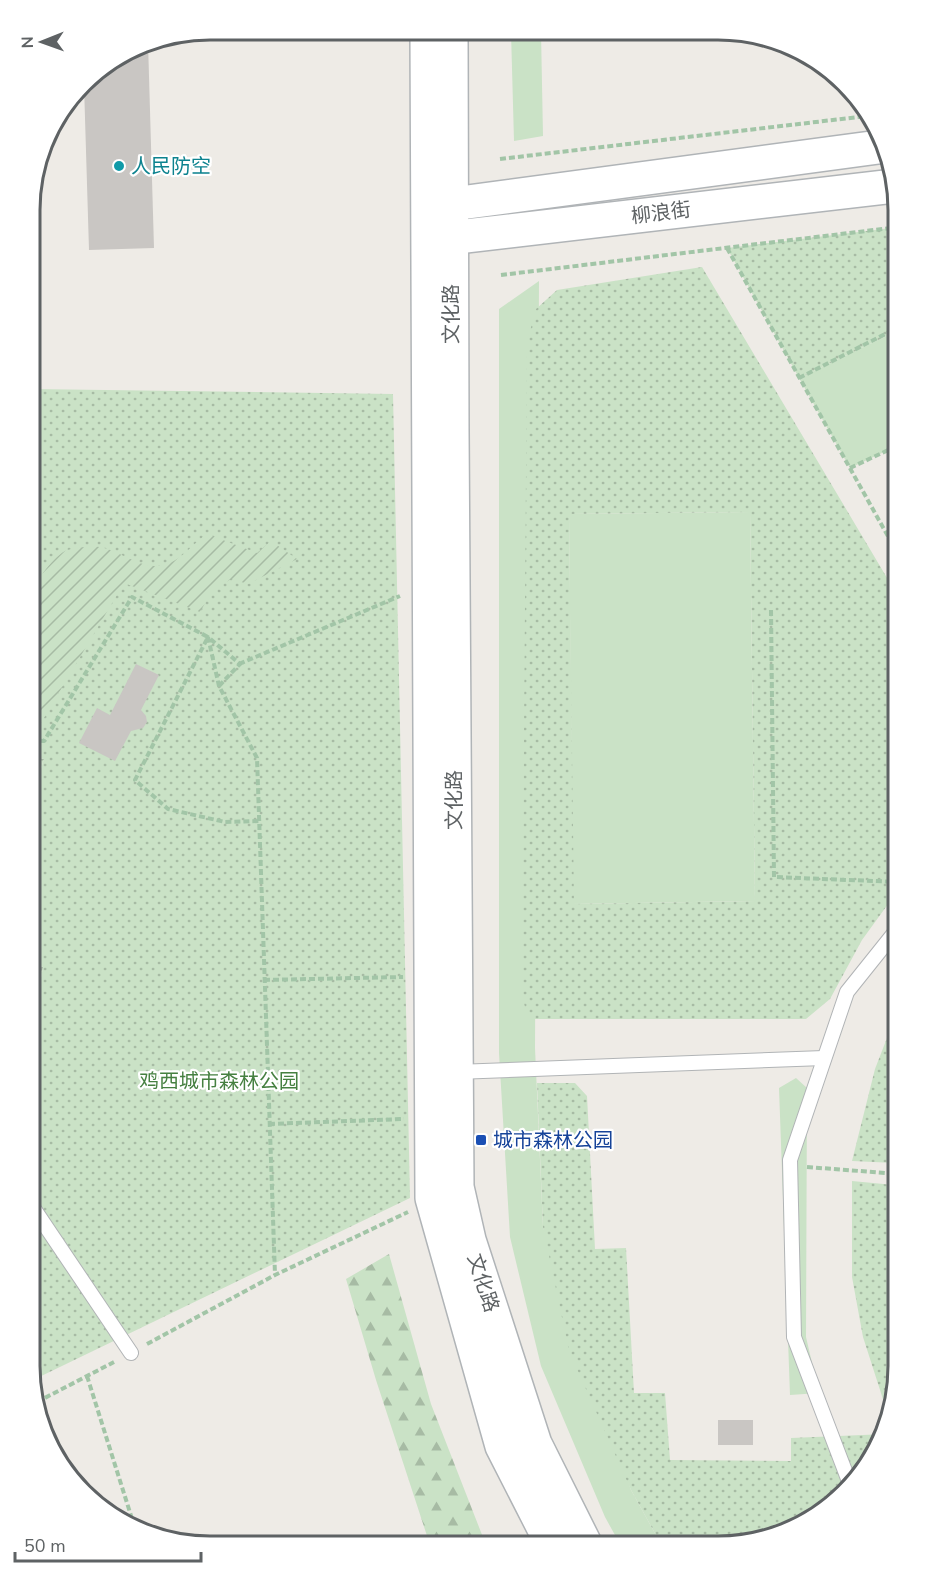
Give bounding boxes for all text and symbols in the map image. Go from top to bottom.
north arrow [12,12,72,72]
text: N [17,36,39,48]
place label: 人民防空 [131,153,211,180]
marker: 人民防空 [112,159,126,173]
street label: 柳浪街 [630,196,692,230]
street label: 文化路 [438,284,465,344]
street label: 文化路 [441,770,468,830]
park label: 鸡西城市森林公园 [139,1068,299,1095]
place label: 城市森林公园 [493,1127,613,1154]
marker: 城市森林公园 [474,1133,488,1147]
street label: 文化路 [461,1250,505,1316]
scale bar [15,1525,201,1563]
text: 50 m [24,1534,66,1558]

